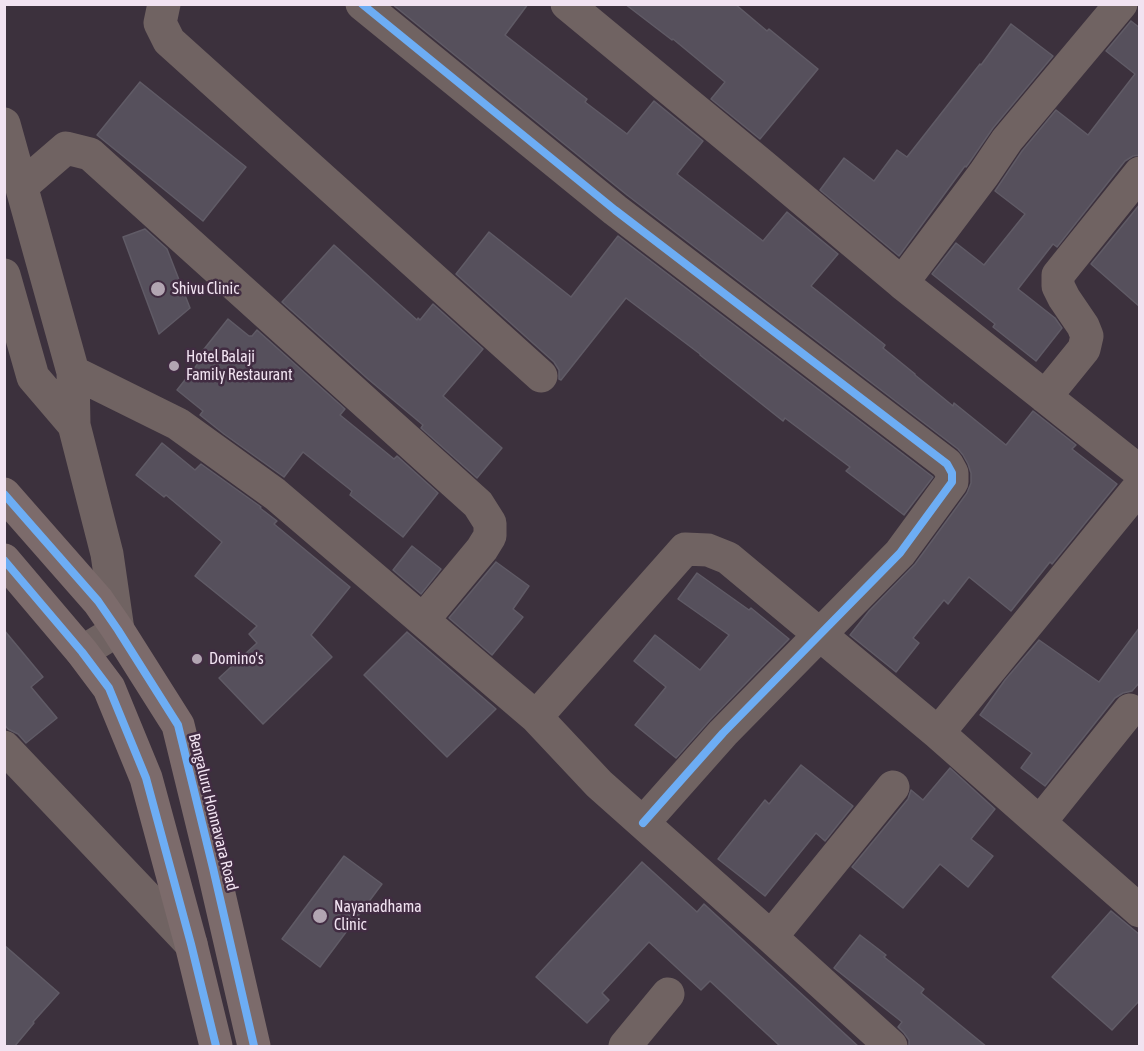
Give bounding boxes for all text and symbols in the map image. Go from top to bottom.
place label: Shivu Clinic [172,279,239,299]
marker: Shivu Clinic [149,280,167,298]
place label: Hotel Balaji Family Restaurant [186,347,293,385]
marker: Hotel Balaji Family Restaurant [167,359,181,373]
place label: Domino's [209,649,264,669]
marker: Domino's [190,652,204,666]
street label: Bengaluru Honnavara Road [184,731,242,893]
place label: Nayanadhama Clinic [334,897,422,935]
marker: Nayanadhama Clinic [311,907,329,925]

